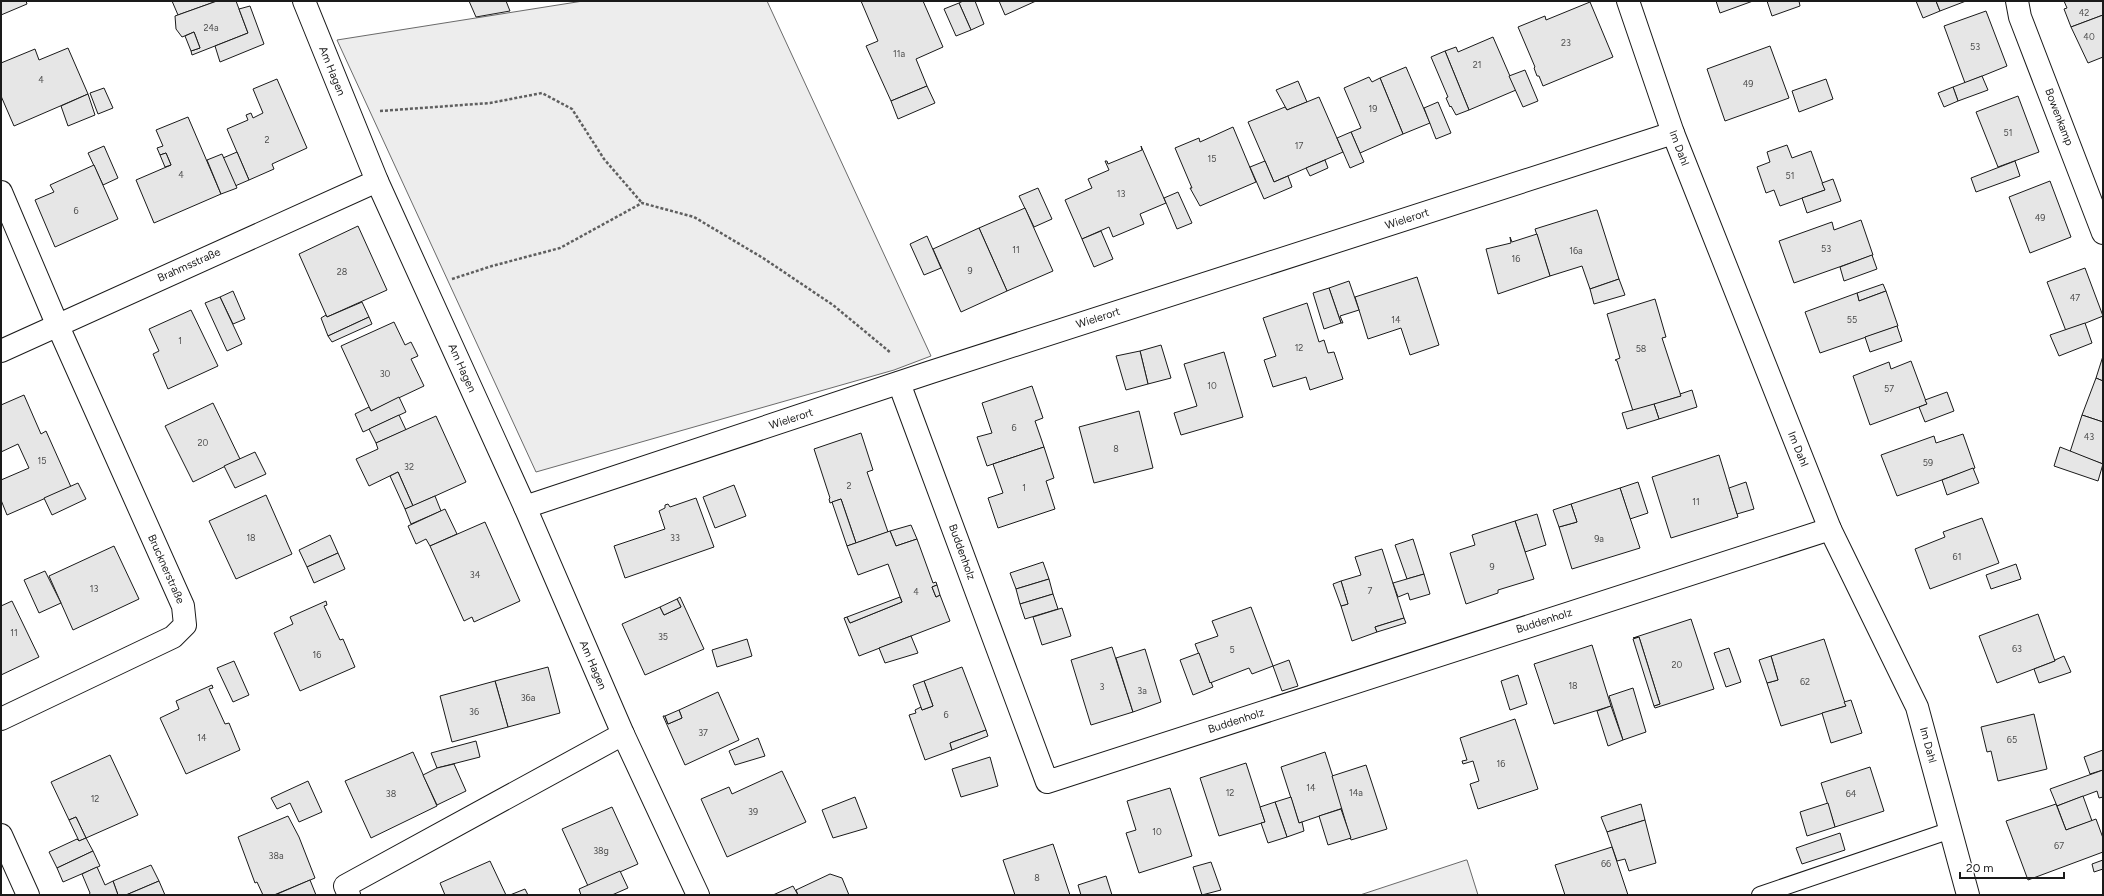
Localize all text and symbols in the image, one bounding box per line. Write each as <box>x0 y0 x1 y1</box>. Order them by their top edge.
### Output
house number: 42 <box>2079 7 2089 18</box>
house number: 24a <box>203 22 219 33</box>
house number: 40 <box>2083 31 2095 42</box>
house number: 23 <box>1561 37 1571 48</box>
house number: 53 <box>1970 41 1980 52</box>
street label: Am Hagen <box>316 44 348 98</box>
house number: 11a <box>893 48 905 59</box>
house number: 21 <box>1473 59 1481 70</box>
house number: 4 <box>38 74 44 85</box>
house number: 49 <box>1743 78 1753 89</box>
street label: Bowenkamp <box>2042 87 2076 148</box>
house number: 19 <box>1369 103 1377 114</box>
house number: 51 <box>2004 127 2012 138</box>
street label: Im Dahl <box>1666 128 1692 168</box>
house number: 2 <box>264 134 270 145</box>
house number: 17 <box>1295 140 1303 151</box>
house number: 15 <box>1208 153 1216 164</box>
house number: 4 <box>178 169 184 180</box>
house number: 51 <box>1786 170 1794 181</box>
house number: 13 <box>1117 188 1125 199</box>
house number: 6 <box>73 205 79 216</box>
street label: Wielerort <box>1383 206 1431 232</box>
house number: 49 <box>2035 212 2045 223</box>
house number: 53 <box>1821 243 1831 254</box>
house number: 11 <box>1012 244 1020 255</box>
street label: Brahmsstraße <box>156 245 222 285</box>
house number: 16a <box>1569 245 1583 256</box>
house number: 16 <box>1512 253 1520 264</box>
house number: 9 <box>967 265 973 276</box>
house number: 28 <box>337 266 348 277</box>
house number: 47 <box>2070 292 2080 303</box>
street label: Wielerort <box>1074 305 1122 331</box>
house number: 14 <box>1391 314 1401 325</box>
house number: 55 <box>1847 314 1857 325</box>
house number: 1 <box>178 335 182 346</box>
street label: Am Hagen <box>445 342 479 394</box>
house number: 12 <box>1295 342 1303 353</box>
house number: 58 <box>1636 343 1647 354</box>
house number: 30 <box>380 368 391 379</box>
house number: 10 <box>1207 380 1217 391</box>
house number: 57 <box>1884 383 1894 394</box>
street label: Wielerort <box>767 406 815 432</box>
house number: 6 <box>1011 422 1017 433</box>
street label: Im Dahl <box>1785 430 1811 468</box>
house number: 43 <box>2084 431 2094 442</box>
house number: 20 <box>198 437 209 448</box>
house number: 8 <box>1113 443 1119 454</box>
house number: 15 <box>38 455 46 466</box>
house number: 59 <box>1923 457 1933 468</box>
house number: 32 <box>404 461 414 472</box>
house number: 2 <box>846 480 852 491</box>
house number: 1 <box>1022 482 1026 493</box>
house number: 11 <box>1692 496 1700 507</box>
street label: Buddenholz <box>946 522 978 582</box>
street label: Brucknerstraße <box>145 532 187 606</box>
house number: 18 <box>246 532 256 543</box>
house number: 33 <box>670 532 680 543</box>
house number: 9a <box>1594 533 1604 544</box>
house number: 61 <box>1953 551 1961 562</box>
house number: 9 <box>1489 561 1495 572</box>
house number: 34 <box>470 569 481 580</box>
house number: 13 <box>90 583 98 594</box>
house number: 7 <box>1368 585 1373 596</box>
house number: 4 <box>913 586 919 597</box>
street label: Buddenholz <box>1514 606 1574 636</box>
house number: 11 <box>10 627 18 638</box>
house number: 35 <box>658 631 668 642</box>
street label: Am Hagen <box>577 639 609 691</box>
house number: 63 <box>2012 643 2022 654</box>
house number: 5 <box>1229 644 1235 655</box>
house number: 16 <box>313 649 321 660</box>
house number: 20 <box>1672 659 1683 670</box>
house number: 62 <box>1800 676 1810 687</box>
house number: 18 <box>1568 680 1578 691</box>
house number: 3 <box>1100 681 1105 692</box>
house number: 3a <box>1137 685 1147 696</box>
house number: 36a <box>521 692 536 703</box>
house number: 36 <box>469 706 479 717</box>
street label: Buddenholz <box>1206 706 1266 736</box>
house number: 6 <box>943 709 949 720</box>
street label: Im Dahl <box>1917 726 1939 764</box>
house number: 37 <box>698 727 708 738</box>
house number: 14 <box>197 732 207 743</box>
house number: 65 <box>2007 734 2017 745</box>
house number: 16 <box>1497 758 1505 769</box>
house number: 14 <box>1306 782 1316 793</box>
house number: 12 <box>1226 787 1234 798</box>
house number: 14a <box>1349 787 1363 798</box>
house number: 38 <box>386 788 397 799</box>
house number: 64 <box>1846 788 1857 799</box>
house number: 12 <box>91 793 99 804</box>
house number: 39 <box>748 806 758 817</box>
house number: 10 <box>1152 826 1162 837</box>
house number: 67 <box>2054 840 2064 851</box>
house number: 38g <box>593 845 609 856</box>
house number: 38a <box>268 850 284 861</box>
scale bar <box>1960 854 2064 880</box>
house number: 66 <box>1601 858 1611 869</box>
text: 20 m <box>1966 861 1994 875</box>
house number: 8 <box>1034 872 1040 883</box>

